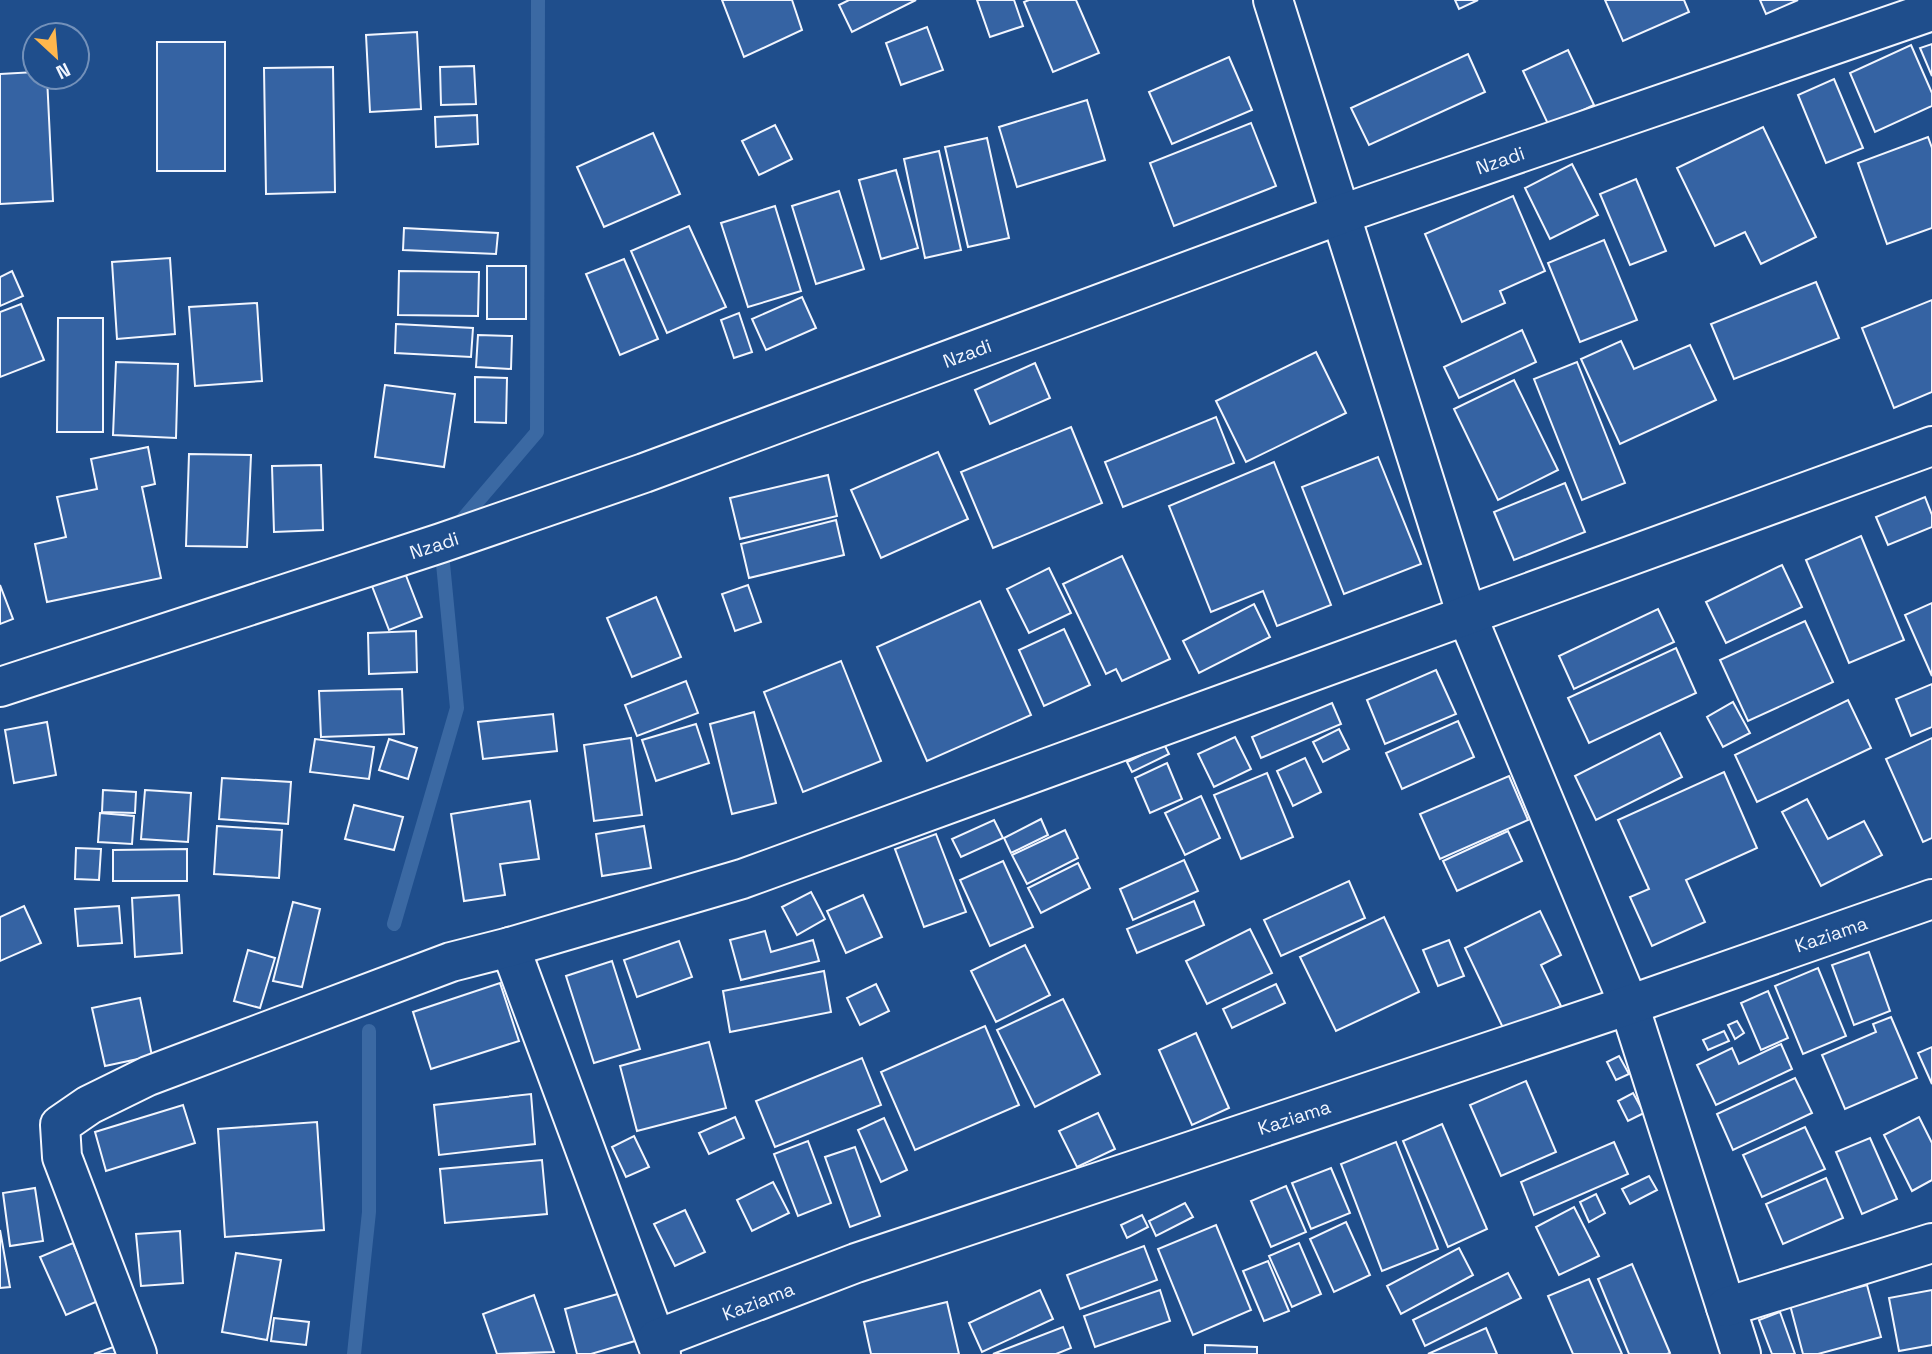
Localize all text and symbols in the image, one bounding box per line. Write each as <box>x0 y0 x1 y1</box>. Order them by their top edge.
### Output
north arrow <box>21 21 91 91</box>
text: N <box>52 57 74 85</box>
street label: Nzadi <box>1472 141 1528 180</box>
street label: Nzadi <box>939 333 995 374</box>
street label: Nzadi <box>407 526 462 565</box>
street label: Kaziama <box>1792 910 1871 959</box>
street label: Kaziama <box>1255 1094 1334 1141</box>
street label: Kaziama <box>719 1276 798 1327</box>

